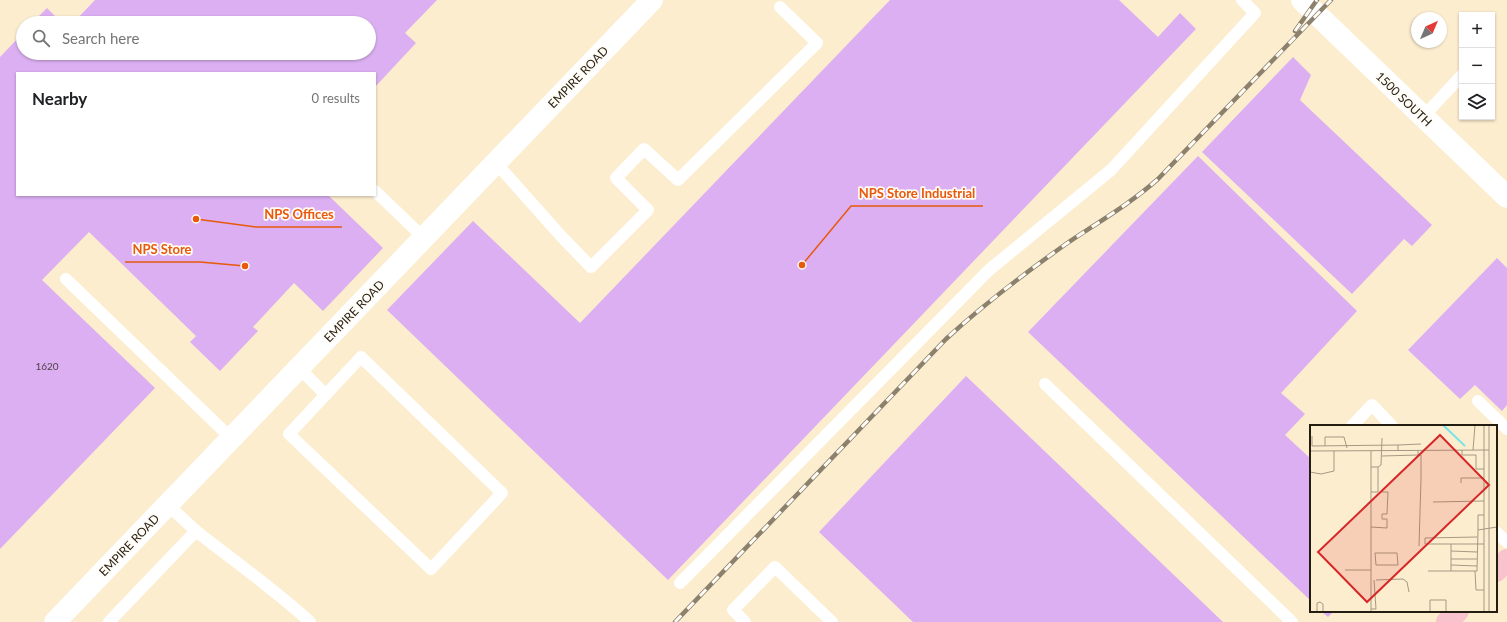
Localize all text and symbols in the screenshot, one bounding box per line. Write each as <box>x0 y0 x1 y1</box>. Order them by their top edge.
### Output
north arrow <box>1411 12 1447 48</box>
map controls <box>1459 12 1495 120</box>
button: + <box>1459 12 1495 48</box>
search box <box>16 16 376 60</box>
icon: search <box>30 27 52 49</box>
text: Search here <box>62 29 139 47</box>
street label: EMPIRE ROAD <box>545 43 611 111</box>
button: − <box>1459 48 1495 84</box>
street label: 1500 SOUTH <box>1373 69 1435 129</box>
button: layers <box>1459 84 1495 120</box>
text: Nearby <box>32 88 87 109</box>
text: 0 results <box>312 90 360 106</box>
callout: NPS Store Industrial <box>851 181 983 206</box>
text: NPS Store Industrial <box>859 185 975 201</box>
callout: NPS Offices <box>256 202 342 227</box>
text: NPS Offices <box>264 206 334 222</box>
callout: NPS Store <box>125 237 200 262</box>
text: NPS Store <box>132 241 192 257</box>
street label: EMPIRE ROAD <box>321 277 387 345</box>
house number: 1620 <box>35 360 59 372</box>
inset map <box>1310 425 1497 612</box>
street label: EMPIRE ROAD <box>96 511 162 579</box>

